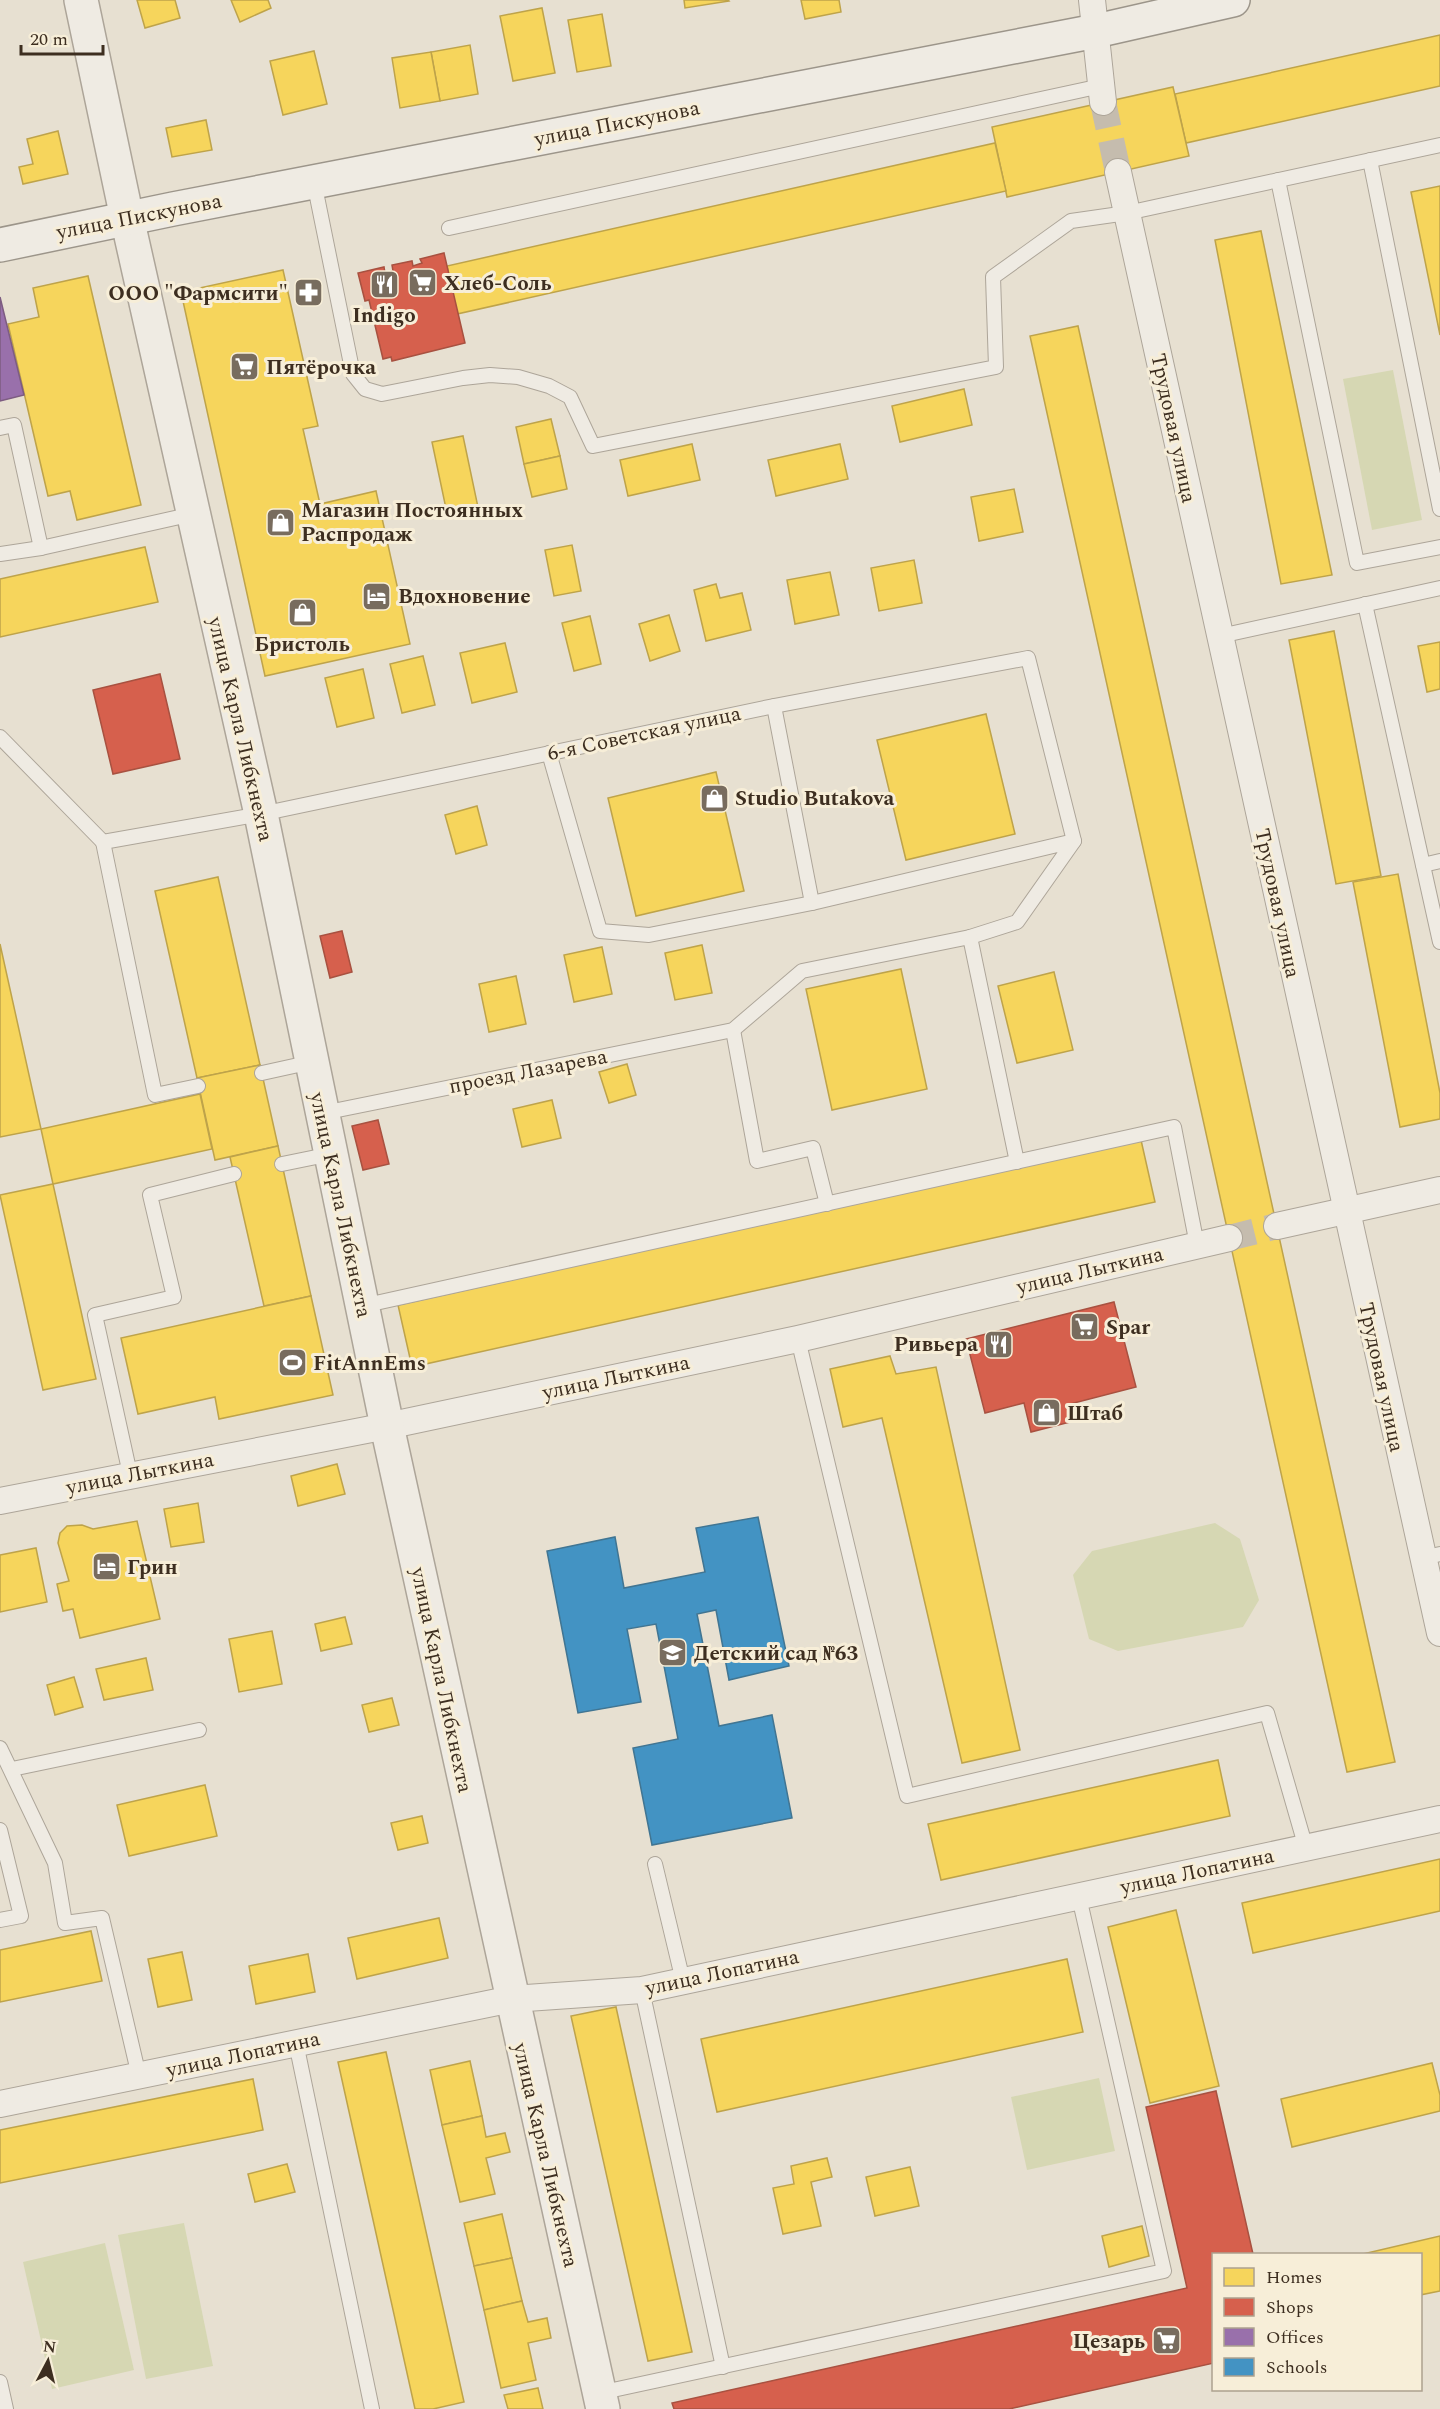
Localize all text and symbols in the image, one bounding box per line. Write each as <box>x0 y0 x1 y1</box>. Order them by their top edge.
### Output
scale bar <box>21 18 104 56</box>
text: 20 m <box>30 26 68 53</box>
street label: улица Пискунова <box>531 92 703 156</box>
street label: улица Пискунова <box>53 185 225 249</box>
supermarket icon: Хлеб-Соль <box>407 267 439 299</box>
restaurant icon: Indigo <box>368 268 400 300</box>
place label: Хлеб-Соль <box>444 268 551 300</box>
pharmacy icon: ООО "Фармсити" <box>293 277 325 309</box>
place label: ООО "Фармсити" <box>108 278 288 310</box>
place label: Indigo <box>352 300 416 332</box>
street label: Трудовая улица <box>1142 350 1205 507</box>
supermarket icon: Пятёрочка <box>229 351 261 383</box>
place label: Пятёрочка <box>266 352 376 384</box>
place label: Магазин Постоянных Распродаж <box>301 495 524 551</box>
shop icon: Магазин Постоянных Распродаж <box>264 506 296 538</box>
hotel icon: Вдохновение <box>361 580 393 612</box>
place label: Вдохновение <box>398 581 531 613</box>
shop icon: Бристоль <box>286 597 318 629</box>
street label: улица Карла Либкнехта <box>198 613 282 845</box>
place label: Бристоль <box>254 629 350 661</box>
street label: 6-я Советская улица <box>544 698 745 770</box>
shop icon: Studio Butakova <box>698 782 730 814</box>
place label: Studio Butakova <box>735 783 894 815</box>
street label: Трудовая улица <box>1246 825 1309 982</box>
street label: проезд Лазарева <box>446 1041 611 1103</box>
street label: улица Карла Либкнехта <box>300 1089 380 1322</box>
street label: улица Лыткина <box>1013 1238 1168 1304</box>
street label: Трудовая улица <box>1350 1299 1413 1456</box>
supermarket icon: Spar <box>1069 1311 1101 1343</box>
place label: Spar <box>1106 1312 1150 1344</box>
restaurant icon: Ривьера <box>983 1328 1015 1360</box>
place label: Ривьера <box>894 1329 978 1361</box>
sports icon: FitAnnEms <box>276 1347 308 1379</box>
street label: улица Лыткина <box>539 1347 694 1409</box>
place label: FitAnnEms <box>313 1348 426 1380</box>
shop icon: Штаб <box>1030 1397 1062 1429</box>
place label: Штаб <box>1067 1398 1123 1430</box>
street label: улица Лыткина <box>63 1444 217 1504</box>
hotel icon: Грин <box>90 1551 122 1583</box>
place label: Грин <box>127 1552 178 1584</box>
street label: улица Карла Либкнехта <box>401 1564 481 1797</box>
school or university icon: Детский сад №63 <box>657 1637 689 1669</box>
place label: Детский сад №63 <box>694 1638 858 1670</box>
street label: улица Лопатина <box>1116 1840 1278 1904</box>
street label: улица Лопатина <box>641 1941 803 2005</box>
street label: улица Лопатина <box>162 2023 324 2087</box>
street label: улица Карла Либкнехта <box>503 2039 587 2271</box>
legend <box>1212 2253 1422 2391</box>
text: Homes <box>1266 2264 1322 2291</box>
text: Shops <box>1266 2294 1314 2321</box>
text: Offices <box>1266 2324 1324 2351</box>
supermarket icon: Цезарь <box>1150 2325 1182 2357</box>
place label: Цезарь <box>1073 2326 1145 2358</box>
north arrow <box>18 2331 78 2391</box>
text: N <box>42 2334 58 2360</box>
text: Schools <box>1266 2354 1328 2381</box>

